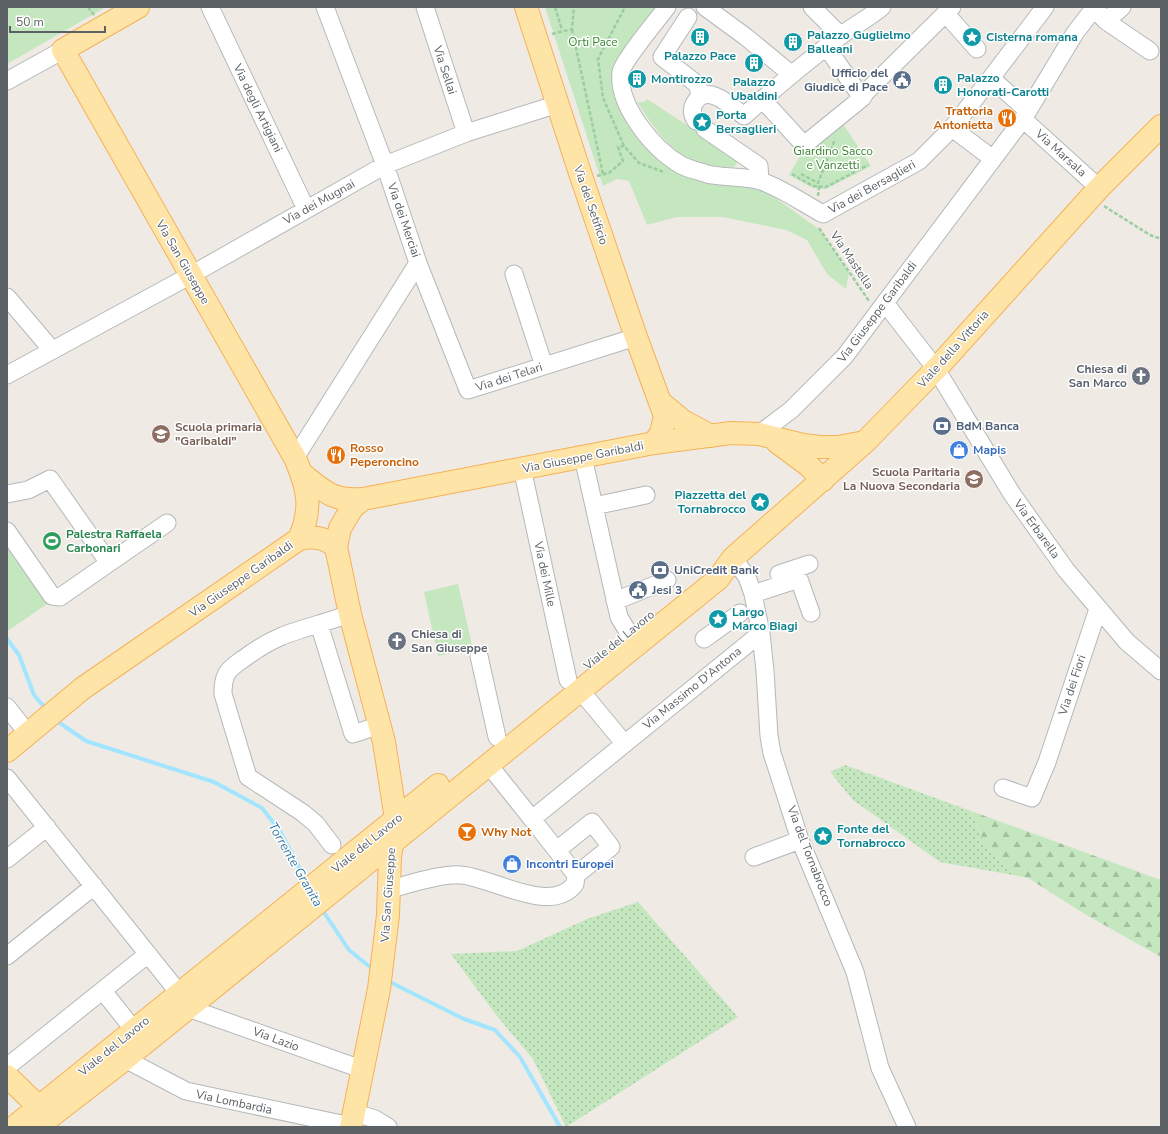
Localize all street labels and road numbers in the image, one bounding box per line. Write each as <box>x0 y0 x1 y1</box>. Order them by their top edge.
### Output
street label: Via Sellai <box>429 43 460 96</box>
street label: Via degli Artigiani <box>229 60 286 155</box>
street label: Via Marsala <box>1031 125 1090 180</box>
street label: Via dei Bersaglieri <box>825 156 918 218</box>
street label: Via del Setificio <box>570 162 612 247</box>
street label: Via dei Mugnai <box>279 176 358 229</box>
street label: Via dei Merciai <box>383 180 424 260</box>
street label: Via San Giuseppe <box>152 216 214 307</box>
street label: Via Mastella <box>826 227 877 292</box>
street label: Via Giuseppe Garibaldi <box>833 258 920 367</box>
street label: Viale della Vittoria <box>913 307 992 392</box>
street label: Via dei Telari <box>473 359 544 396</box>
street label: Via Giuseppe Garibaldi <box>520 437 645 477</box>
street label: Via Erbarella <box>1010 495 1064 562</box>
street label: Via Giuseppe Garibaldi <box>185 537 296 621</box>
street label: Via dei Mille <box>530 539 560 608</box>
street label: Viale del Lavoro <box>579 606 658 674</box>
street label: Via Massimo D'Antona <box>639 643 745 733</box>
street label: Via dei Fiori <box>1054 653 1089 718</box>
street label: Via del Tornabrocco <box>783 803 837 909</box>
street label: Viale del Lavoro <box>327 809 406 877</box>
street label: Via San Giuseppe <box>377 847 399 944</box>
street label: Viale del Lavoro <box>74 1012 153 1080</box>
street label: Via Lazio <box>250 1023 302 1055</box>
street label: Via Lombardia <box>193 1086 274 1118</box>

